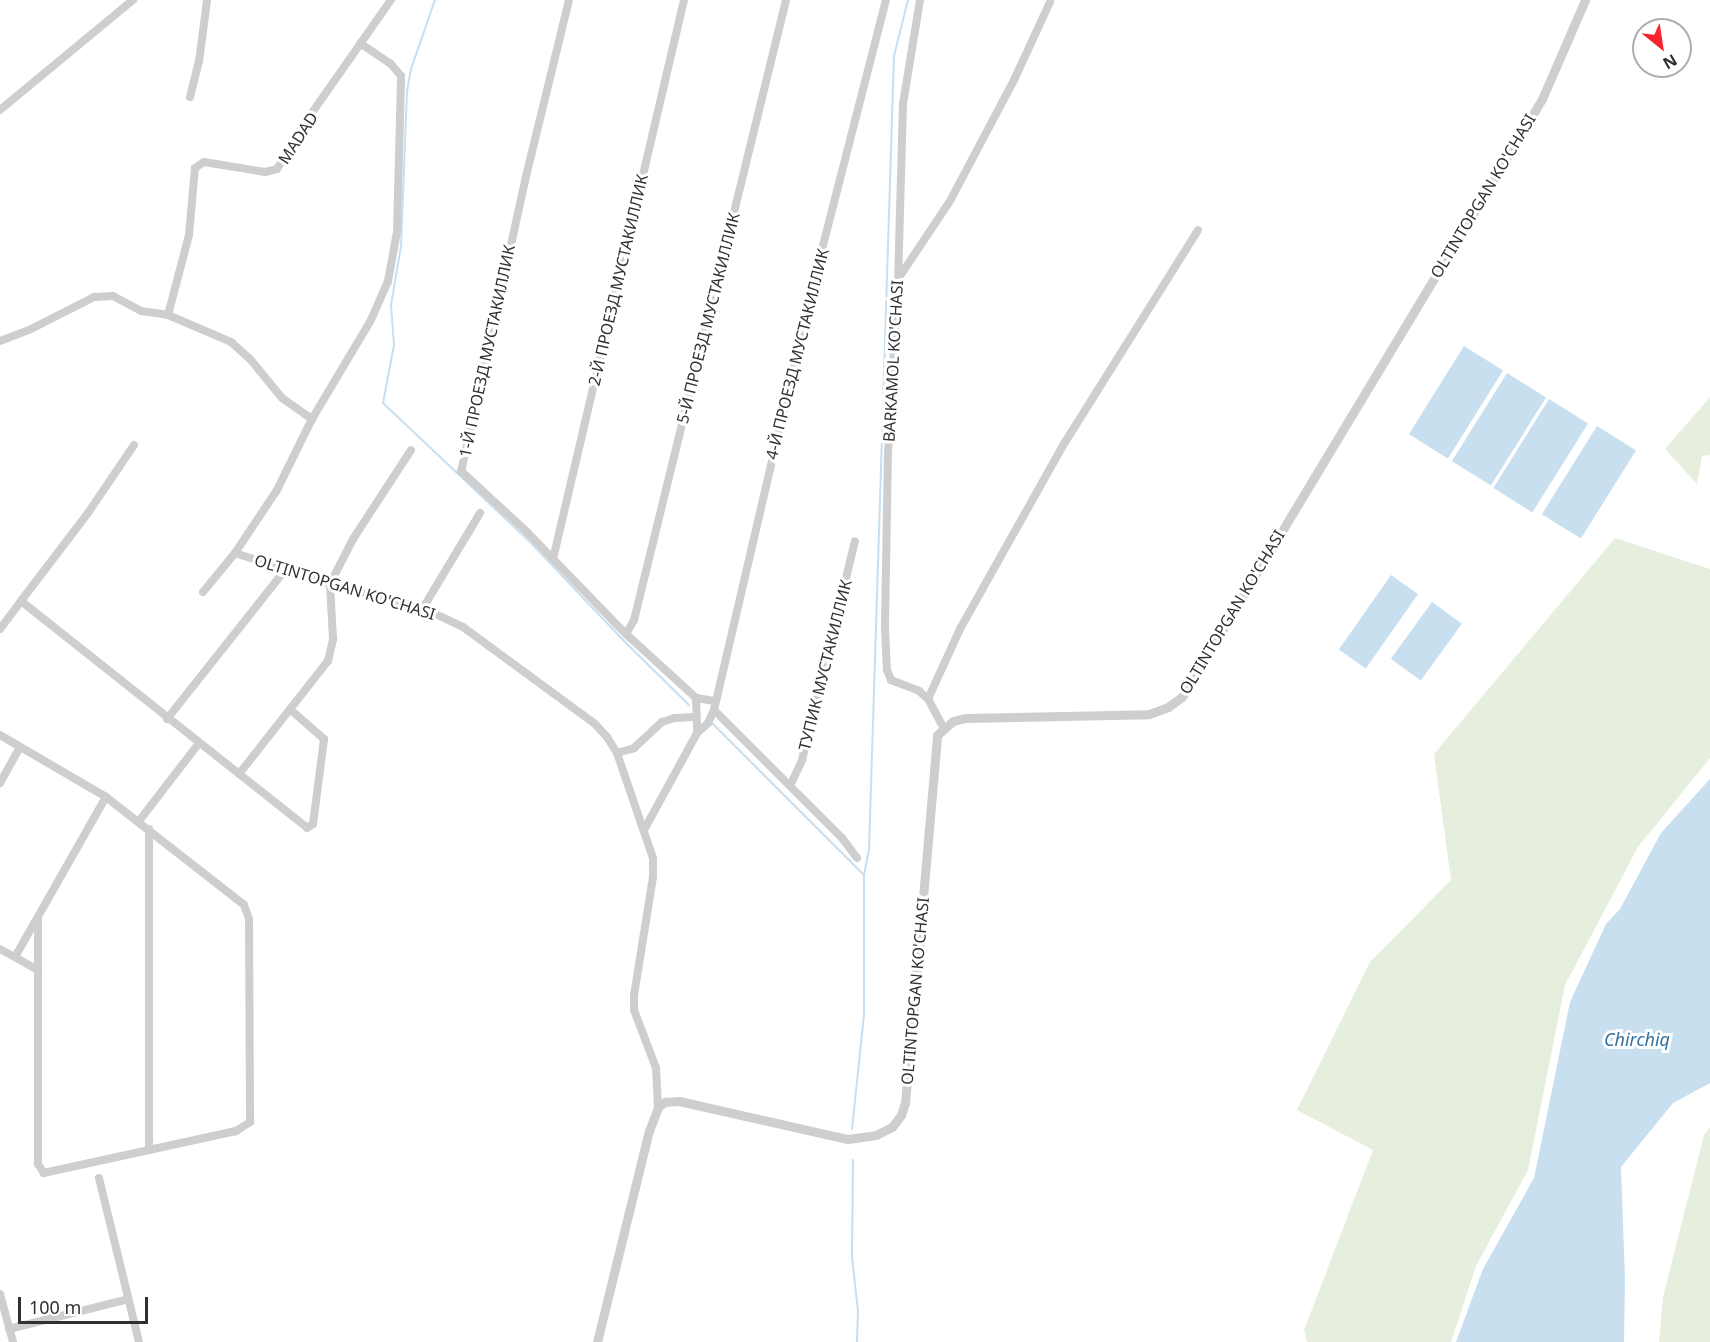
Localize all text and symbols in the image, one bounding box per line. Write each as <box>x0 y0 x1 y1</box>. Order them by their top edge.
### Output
north arrow <box>1632 18 1692 78</box>
text: N <box>1659 49 1681 75</box>
street label: MADAD <box>274 108 322 168</box>
street label: OLTINTOPGAN KO'CHASI <box>1426 110 1540 282</box>
street label: 2-Й ПРОЕЗД МУСТАКИЛЛИК <box>584 172 652 388</box>
street label: 5-Й ПРОЕЗД МУСТАКИЛЛИК <box>672 211 744 425</box>
street label: 1-Й ПРОЕЗД МУСТАКИЛЛИК <box>455 243 519 459</box>
street label: 4-Й ПРОЕЗД МУСТАКИЛЛИК <box>761 247 833 461</box>
street label: BARKAMOL KO'CHASI <box>879 279 907 443</box>
street label: OLTINTOPGAN KO'CHASI <box>1175 526 1289 698</box>
street label: OLTINTOPGAN KO'CHASI <box>252 550 438 624</box>
street label: ТУПИК МУСТАКИЛЛИК <box>794 578 856 752</box>
street label: OLTINTOPGAN KO'CHASI <box>897 896 933 1086</box>
water label: Chirchiq <box>1604 1028 1670 1050</box>
scale bar <box>21 1285 152 1323</box>
text: 100 m <box>29 1295 81 1319</box>

